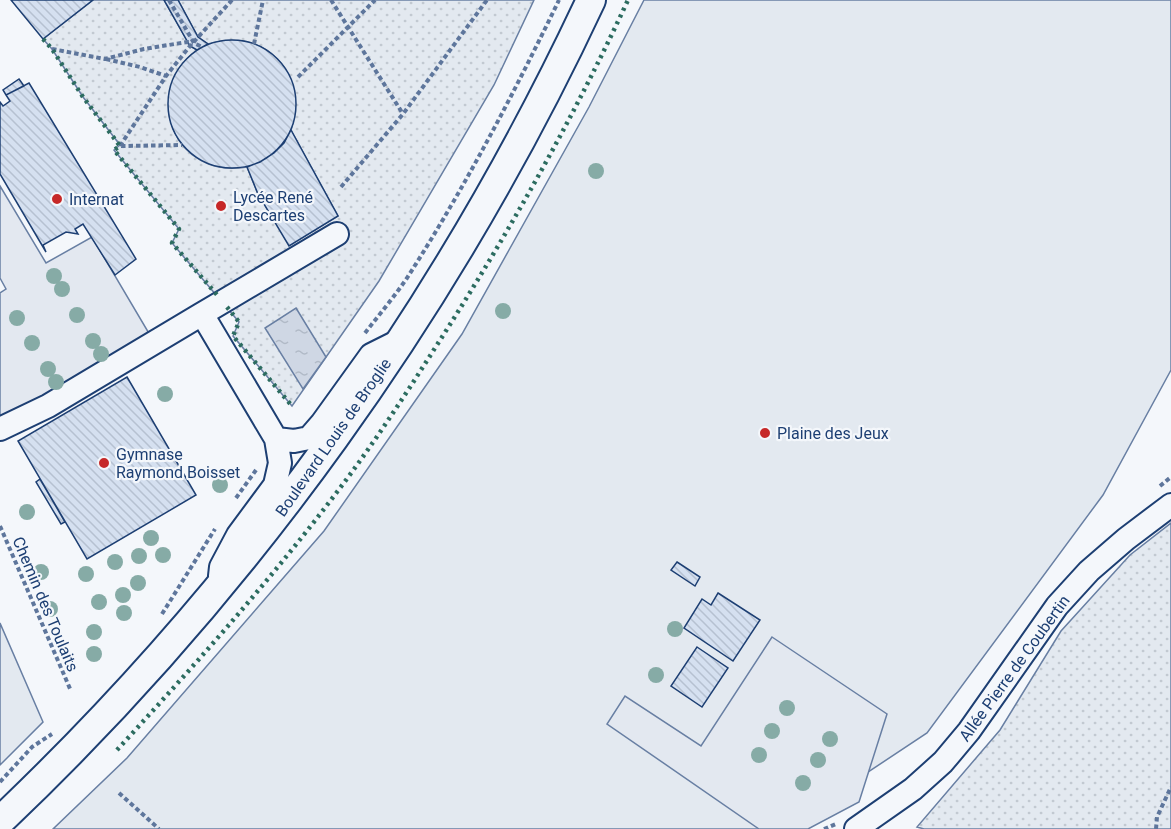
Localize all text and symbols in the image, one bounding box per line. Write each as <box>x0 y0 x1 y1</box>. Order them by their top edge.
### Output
place label: Lycée René Descartes <box>233 188 313 225</box>
place label: Internat <box>69 190 124 209</box>
marker: Internat <box>50 192 64 206</box>
marker: Lycée René Descartes <box>214 199 228 213</box>
street label: Boulevard Louis de Broglie <box>272 355 395 520</box>
place label: Plaine des Jeux <box>777 424 889 443</box>
marker: Plaine des Jeux <box>758 426 772 440</box>
place label: Gymnase Raymond Boisset <box>116 445 240 482</box>
marker: Gymnase Raymond Boisset <box>97 456 111 470</box>
street label: Chemin des Toulaits <box>9 534 83 674</box>
street label: Allée Pierre de Coubertin <box>955 592 1074 745</box>

